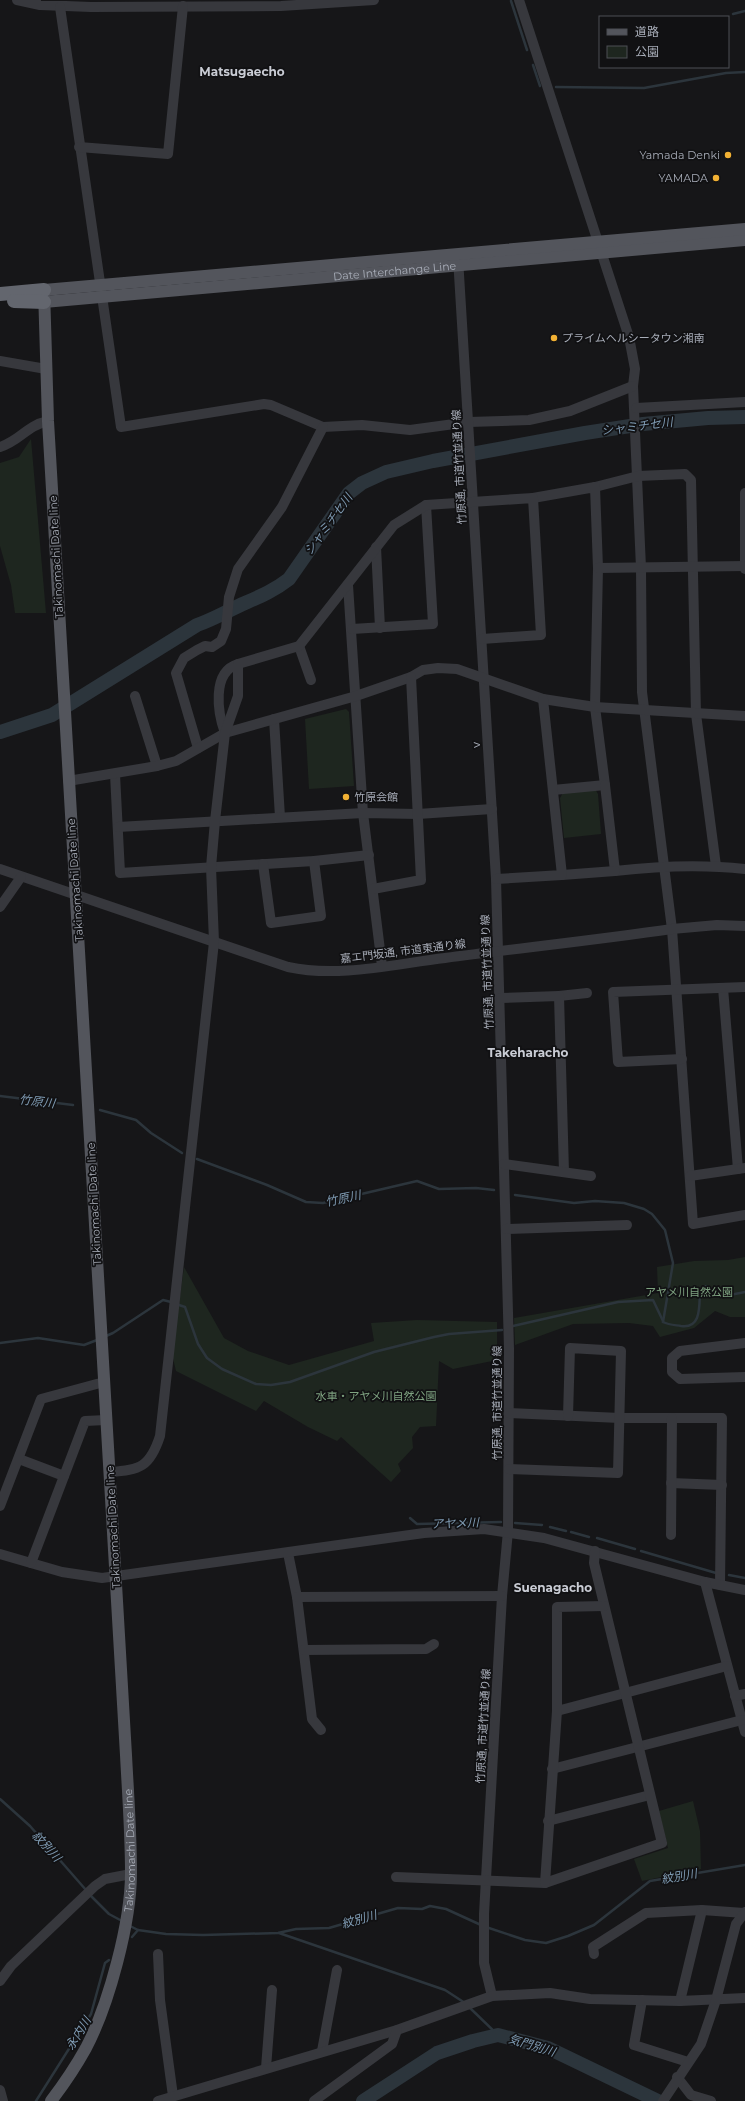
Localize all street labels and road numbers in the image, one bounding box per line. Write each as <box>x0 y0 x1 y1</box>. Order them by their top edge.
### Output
street label: Date Interchange Line <box>333 259 457 283</box>
street label: 竹原通, 市道竹並通り線 <box>449 409 469 525</box>
street label: Takinomachi Date line <box>46 495 66 619</box>
street label: ｖ <box>469 739 483 751</box>
street label: Takinomachi Date line <box>64 818 86 942</box>
street label: 竹原通, 市道竹並通り線 <box>478 914 496 1030</box>
street label: 嘉エ門坂通, 市道東通り線 <box>340 936 466 966</box>
street label: Takinomachi Date line <box>84 1142 104 1266</box>
street label: 竹原通, 市道竹並通り線 <box>490 1345 504 1461</box>
street label: Takinomachi Date line <box>103 1465 123 1589</box>
street label: 竹原通, 市道竹並通り線 <box>473 1668 493 1784</box>
street label: Takinomachi Date line <box>121 1788 138 1913</box>

